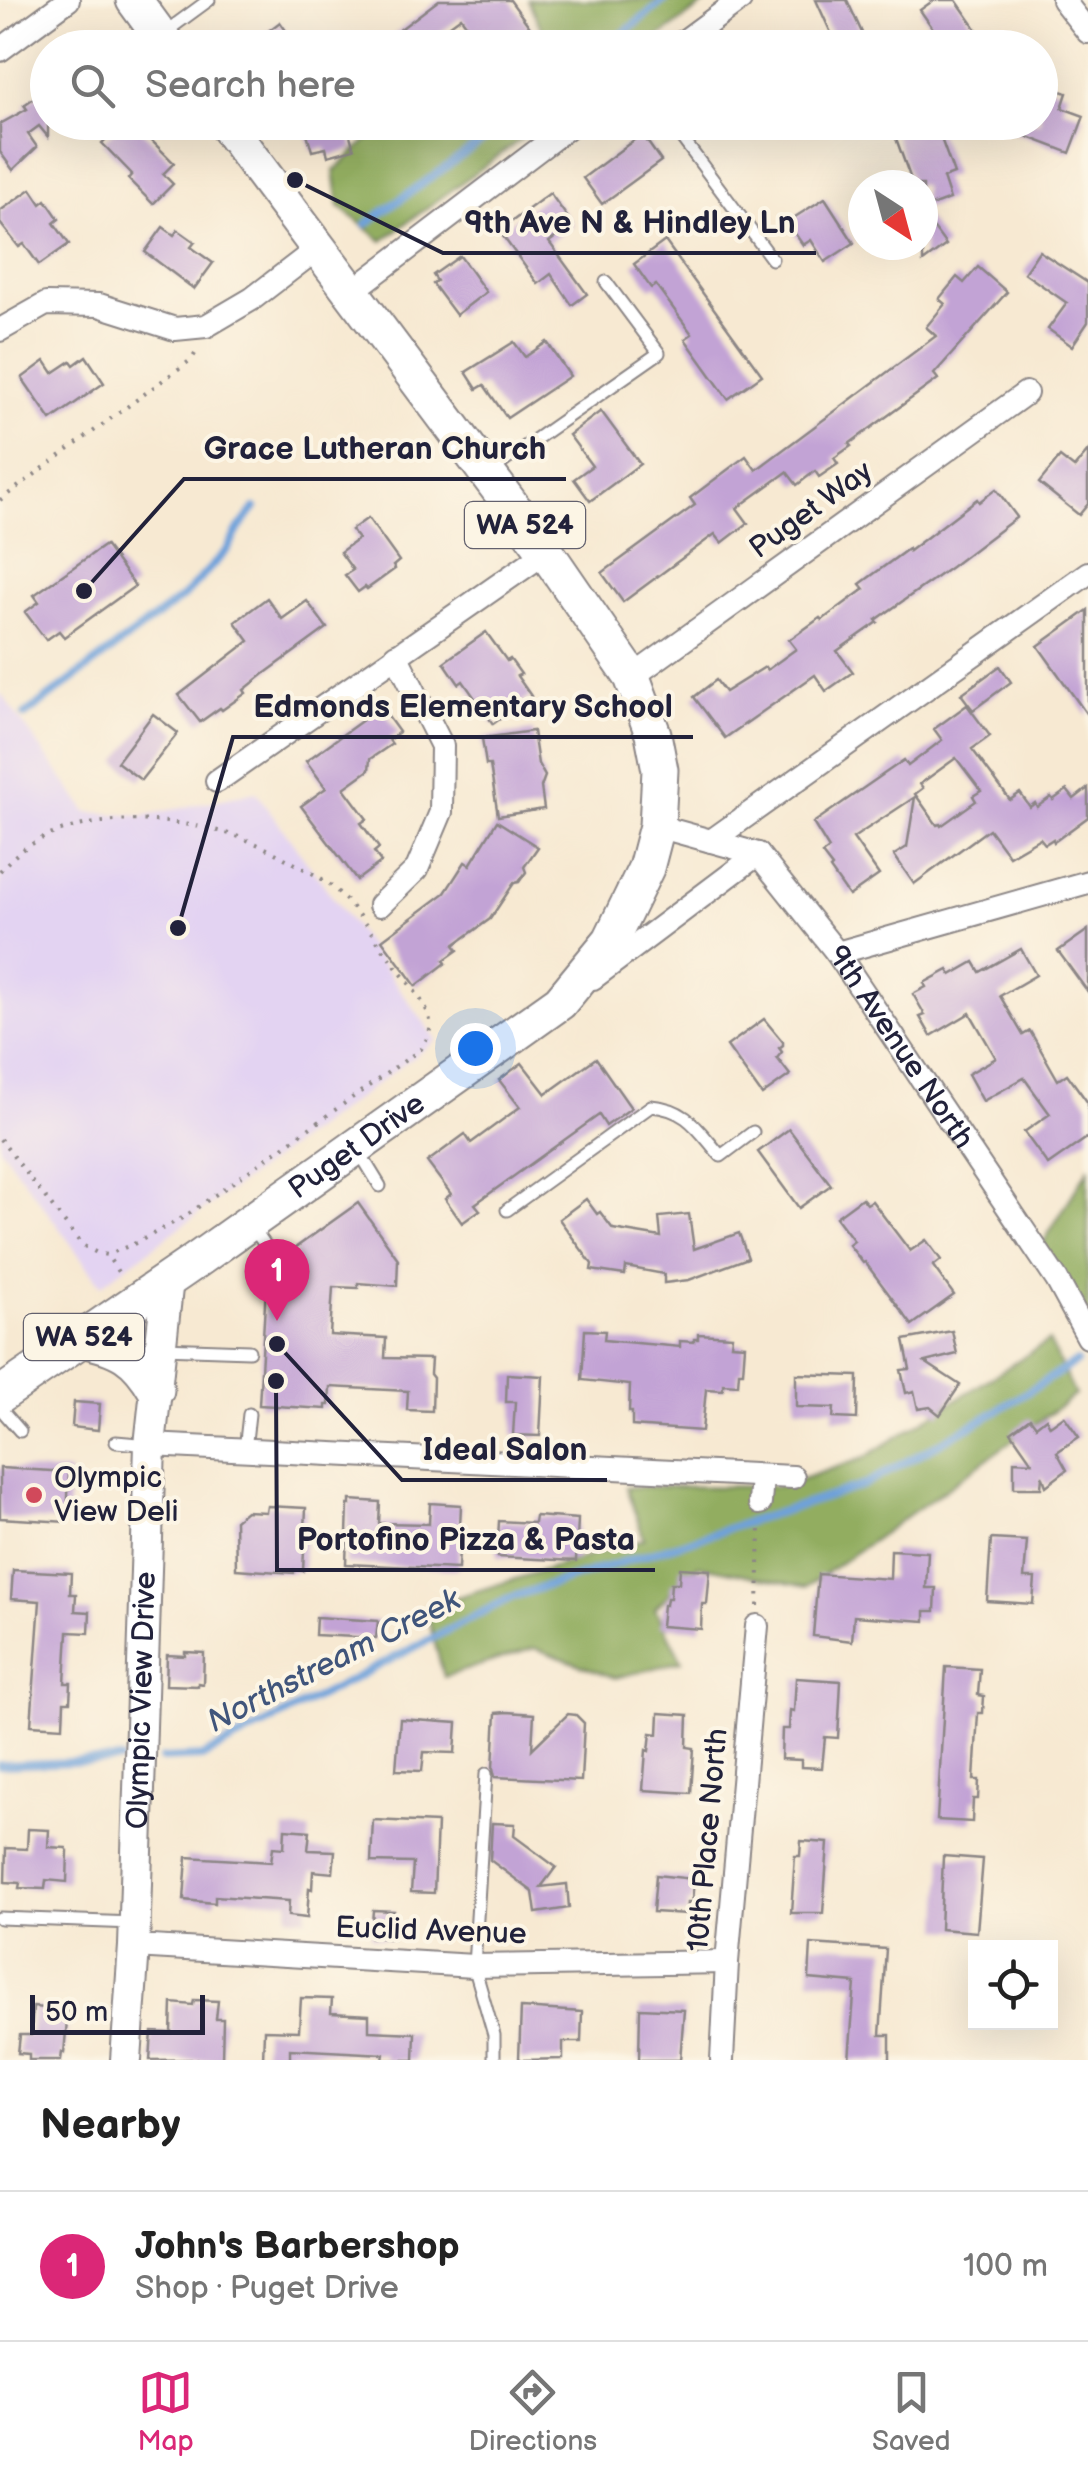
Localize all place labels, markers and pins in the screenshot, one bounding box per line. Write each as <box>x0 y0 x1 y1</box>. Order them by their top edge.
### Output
callout: 9th Ave N & Hindley Ln <box>443 191 816 253</box>
callout: Grace Lutheran Church <box>184 417 566 479</box>
callout: Edmonds Elementary School <box>233 675 693 737</box>
pin: 1 <box>244 1238 310 1321</box>
callout: Ideal Salon <box>402 1418 607 1480</box>
place label: Olympic View Deli <box>54 1460 179 1530</box>
marker: Olympic View Deli <box>23 1484 45 1506</box>
callout: Portofino Pizza & Pasta <box>277 1508 655 1570</box>

